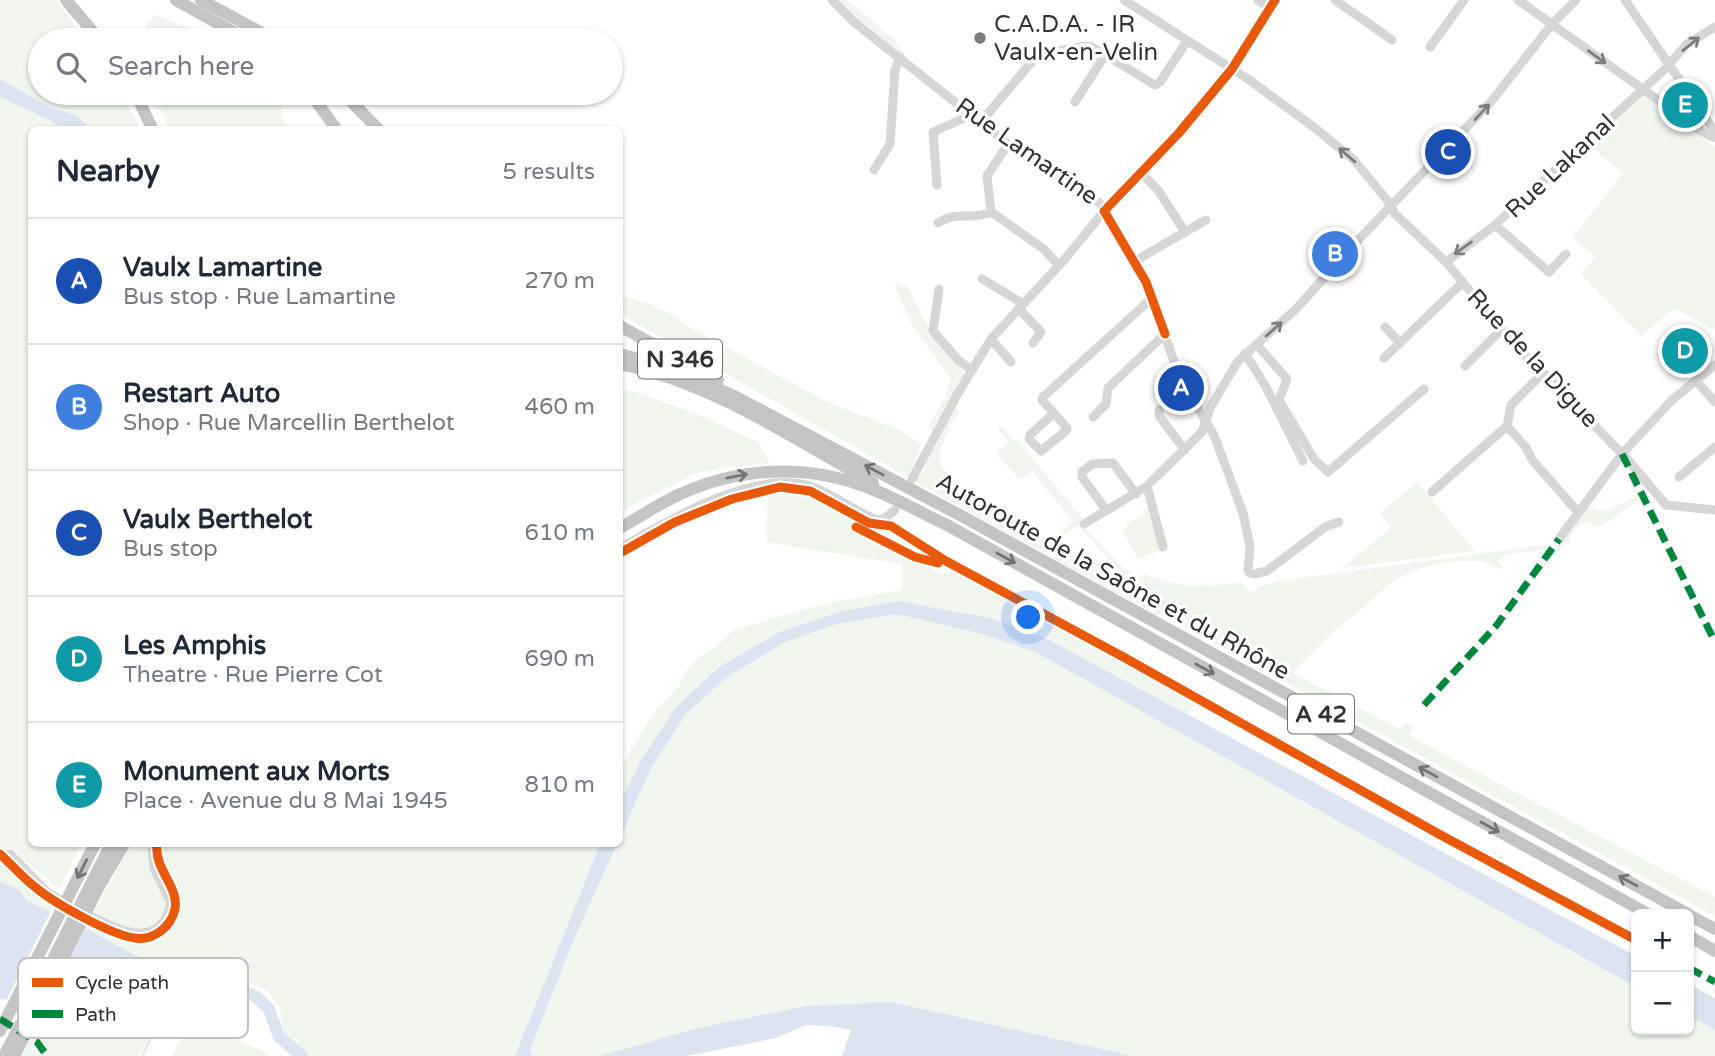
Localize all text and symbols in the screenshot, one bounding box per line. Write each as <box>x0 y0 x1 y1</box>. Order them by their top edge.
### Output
place label: C.A.D.A. - IR Vaulx-en-Velin <box>994 10 1158 67</box>
search box <box>28 28 623 105</box>
marker: C.A.D.A. - IR Vaulx-en-Velin <box>972 30 988 46</box>
one-way arrow <box>1681 36 1699 51</box>
icon: search <box>52 48 90 86</box>
one-way arrow <box>1588 49 1607 64</box>
text: Search here <box>108 51 254 82</box>
pin: E <box>1662 79 1708 131</box>
street label: Rue Lamartine <box>950 92 1103 211</box>
one-way arrow <box>1473 104 1490 121</box>
street label: Rue Lakanal <box>1500 108 1621 224</box>
pin: C <box>1425 126 1471 178</box>
one-way arrow <box>1339 147 1357 163</box>
text: Nearby <box>56 153 160 190</box>
text: 5 results <box>502 158 595 186</box>
pin: B <box>1312 228 1358 280</box>
one-way arrow <box>1455 241 1473 256</box>
text: Vaulx Lamartine <box>123 252 322 283</box>
text: A <box>70 267 88 295</box>
text: 270 m <box>525 267 595 295</box>
text: Bus stop · Rue Lamartine <box>123 283 396 311</box>
street label: Rue de la Digue <box>1461 283 1604 434</box>
one-way arrow <box>1265 321 1283 337</box>
pin: D <box>1662 325 1708 377</box>
road number: N 346 <box>638 340 722 378</box>
pin: A <box>1158 362 1204 414</box>
text: Restart Auto <box>123 378 280 409</box>
text: B <box>71 393 87 421</box>
text: 460 m <box>525 393 595 421</box>
text: Shop · Rue Marcellin Berthelot <box>123 409 455 437</box>
one-way arrow <box>864 463 885 476</box>
street label: Autoroute de la Saône et du Rhône <box>931 467 1295 686</box>
one-way arrow <box>725 468 748 482</box>
text: Vaulx Berthelot <box>123 504 312 535</box>
text: C <box>71 519 87 547</box>
text: 610 m <box>525 519 595 547</box>
text: Bus stop <box>123 535 218 563</box>
one-way arrow <box>996 551 1016 565</box>
your location <box>1011 600 1045 634</box>
text: Les Amphis <box>123 630 266 661</box>
text: D <box>70 645 88 673</box>
text: 690 m <box>525 645 595 673</box>
text: Theatre · Rue Pierre Cot <box>123 661 383 689</box>
one-way arrow <box>1195 662 1215 676</box>
road number: A 42 <box>1288 694 1354 734</box>
text: Monument aux Morts <box>123 756 390 787</box>
one-way arrow <box>1418 765 1439 779</box>
text: E <box>72 771 86 799</box>
text: 810 m <box>525 771 595 799</box>
text: Place · Avenue du 8 Mai 1945 <box>123 787 448 815</box>
one-way arrow <box>1479 820 1500 834</box>
one-way arrow <box>75 858 88 879</box>
one-way arrow <box>1618 874 1639 887</box>
map controls <box>1631 909 1694 1035</box>
button: + <box>1631 909 1694 972</box>
legend <box>18 958 248 1038</box>
text: Cycle path <box>75 972 169 994</box>
button: − <box>1631 972 1694 1035</box>
text: Path <box>75 1004 117 1026</box>

